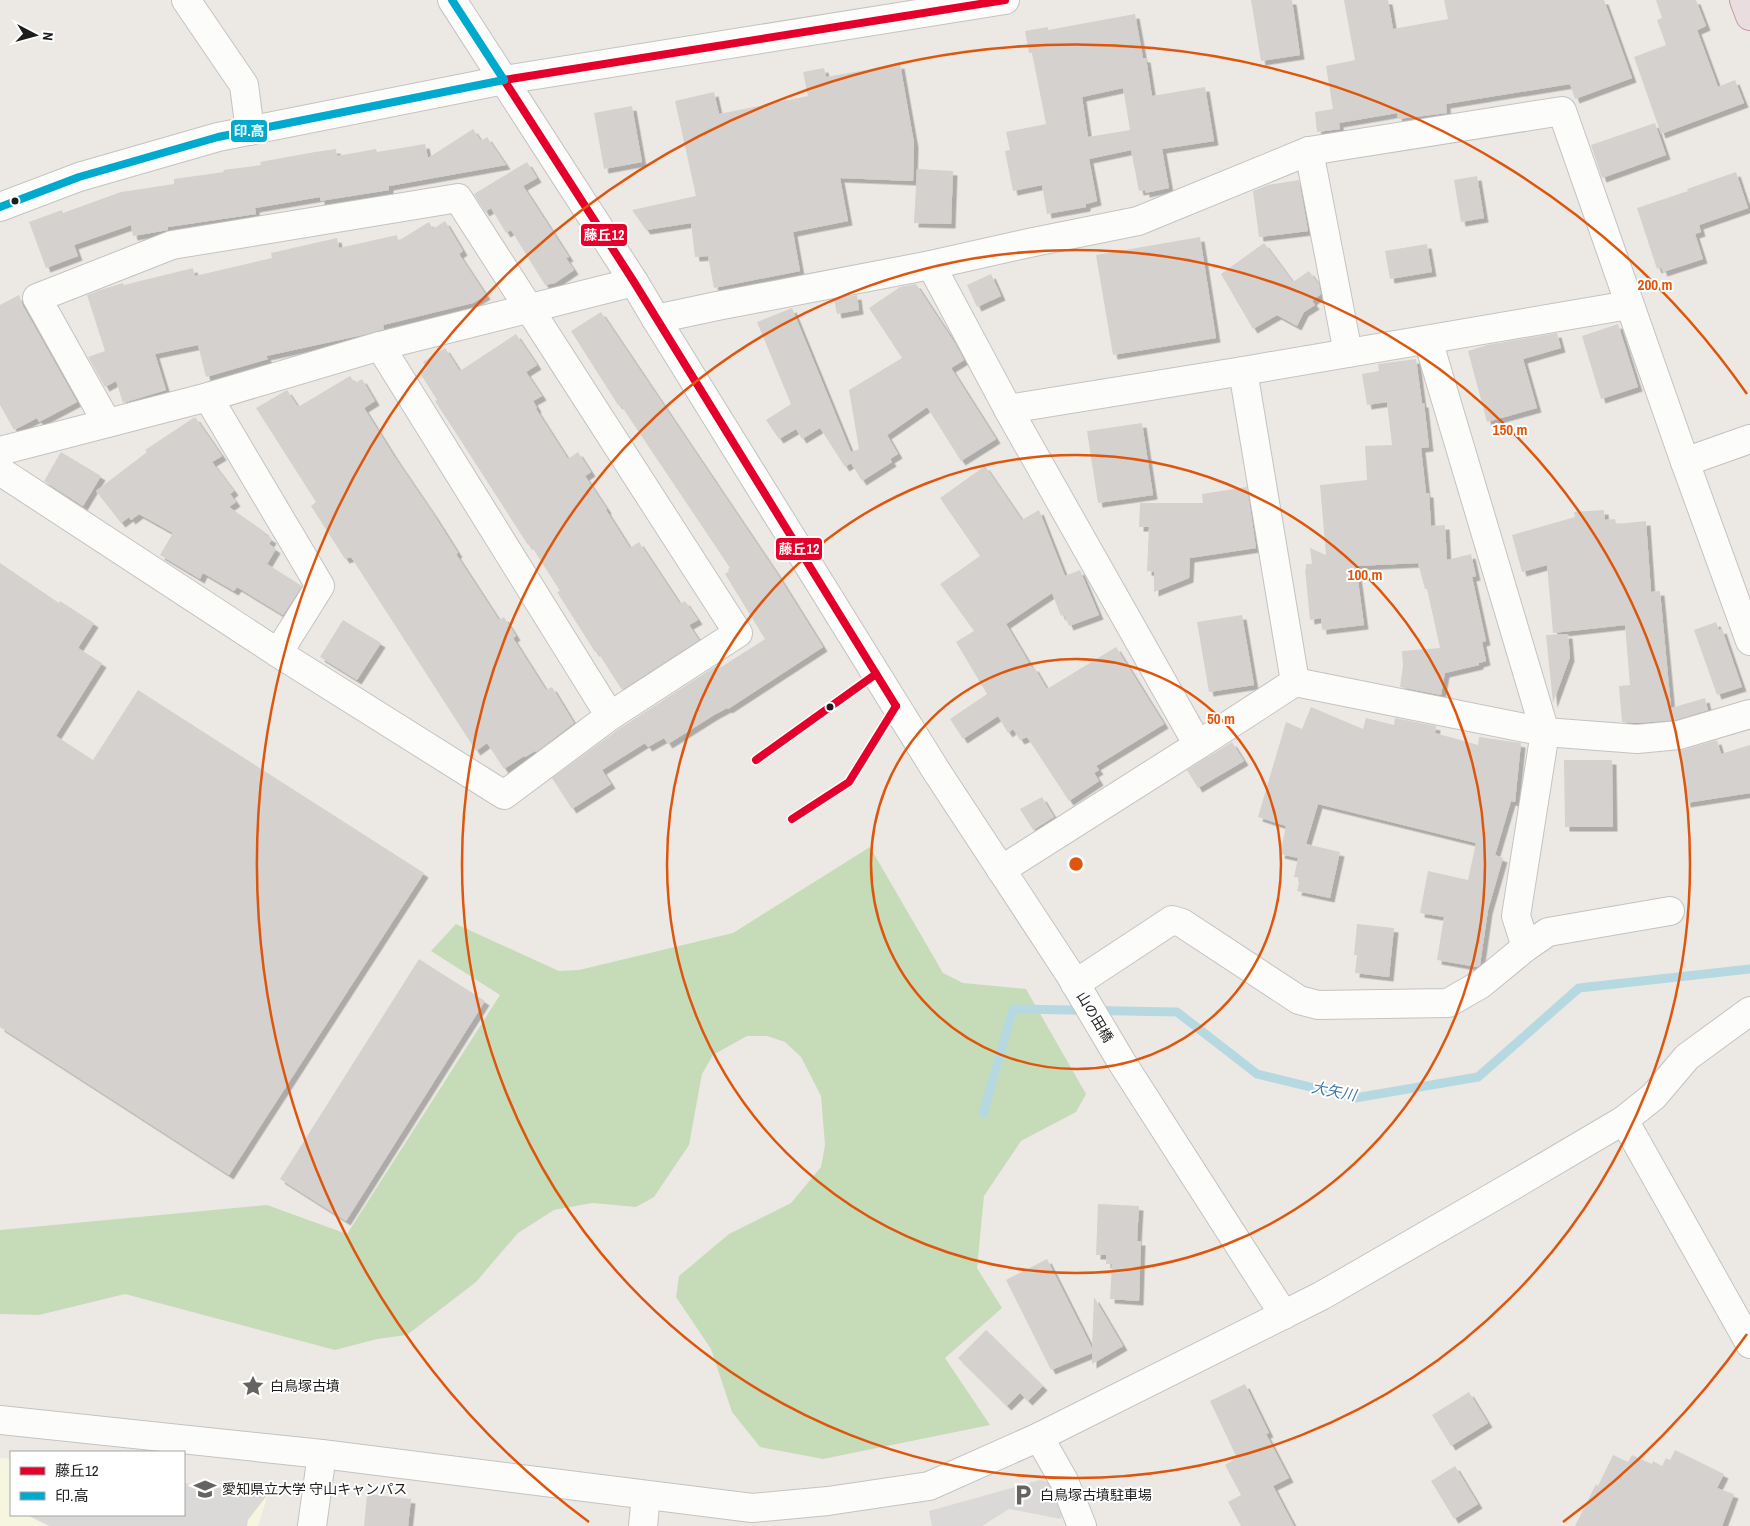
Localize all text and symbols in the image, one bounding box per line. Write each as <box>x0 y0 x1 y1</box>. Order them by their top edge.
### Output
north arrow <box>10 10 60 60</box>
text: N <box>39 31 57 41</box>
line badge: 印.高 <box>230 119 268 143</box>
text: 印.高 <box>233 122 265 140</box>
unlabelled marker <box>10 196 20 206</box>
line badge: 藤丘12 <box>580 223 628 247</box>
text: 藤丘12 <box>584 226 624 244</box>
text: 200 m <box>1638 274 1672 295</box>
text: 150 m <box>1493 419 1527 440</box>
line badge: 藤丘12 <box>775 537 823 561</box>
text: 藤丘12 <box>779 540 819 558</box>
text: 100 m <box>1348 564 1382 585</box>
unlabelled marker <box>825 702 835 712</box>
text: 50 m <box>1207 708 1235 729</box>
centre of rings <box>1067 855 1085 873</box>
street label: 山の田橋 <box>1073 988 1117 1046</box>
water label: 大矢川 <box>1310 1076 1360 1106</box>
place icon: 白鳥塚古墳 <box>240 1373 266 1399</box>
place label: 白鳥塚古墳 <box>270 1377 340 1395</box>
legend <box>10 1451 185 1516</box>
text: 藤丘12 <box>55 1460 99 1481</box>
school or university icon: 愛知県立大学 守山キャンパス <box>192 1476 218 1502</box>
place label: 愛知県立大学 守山キャンパス <box>222 1480 407 1498</box>
parking icon: 白鳥塚古墳駐車場 <box>1010 1482 1036 1508</box>
text: 印.高 <box>55 1485 88 1506</box>
place label: 白鳥塚古墳駐車場 <box>1040 1486 1152 1504</box>

